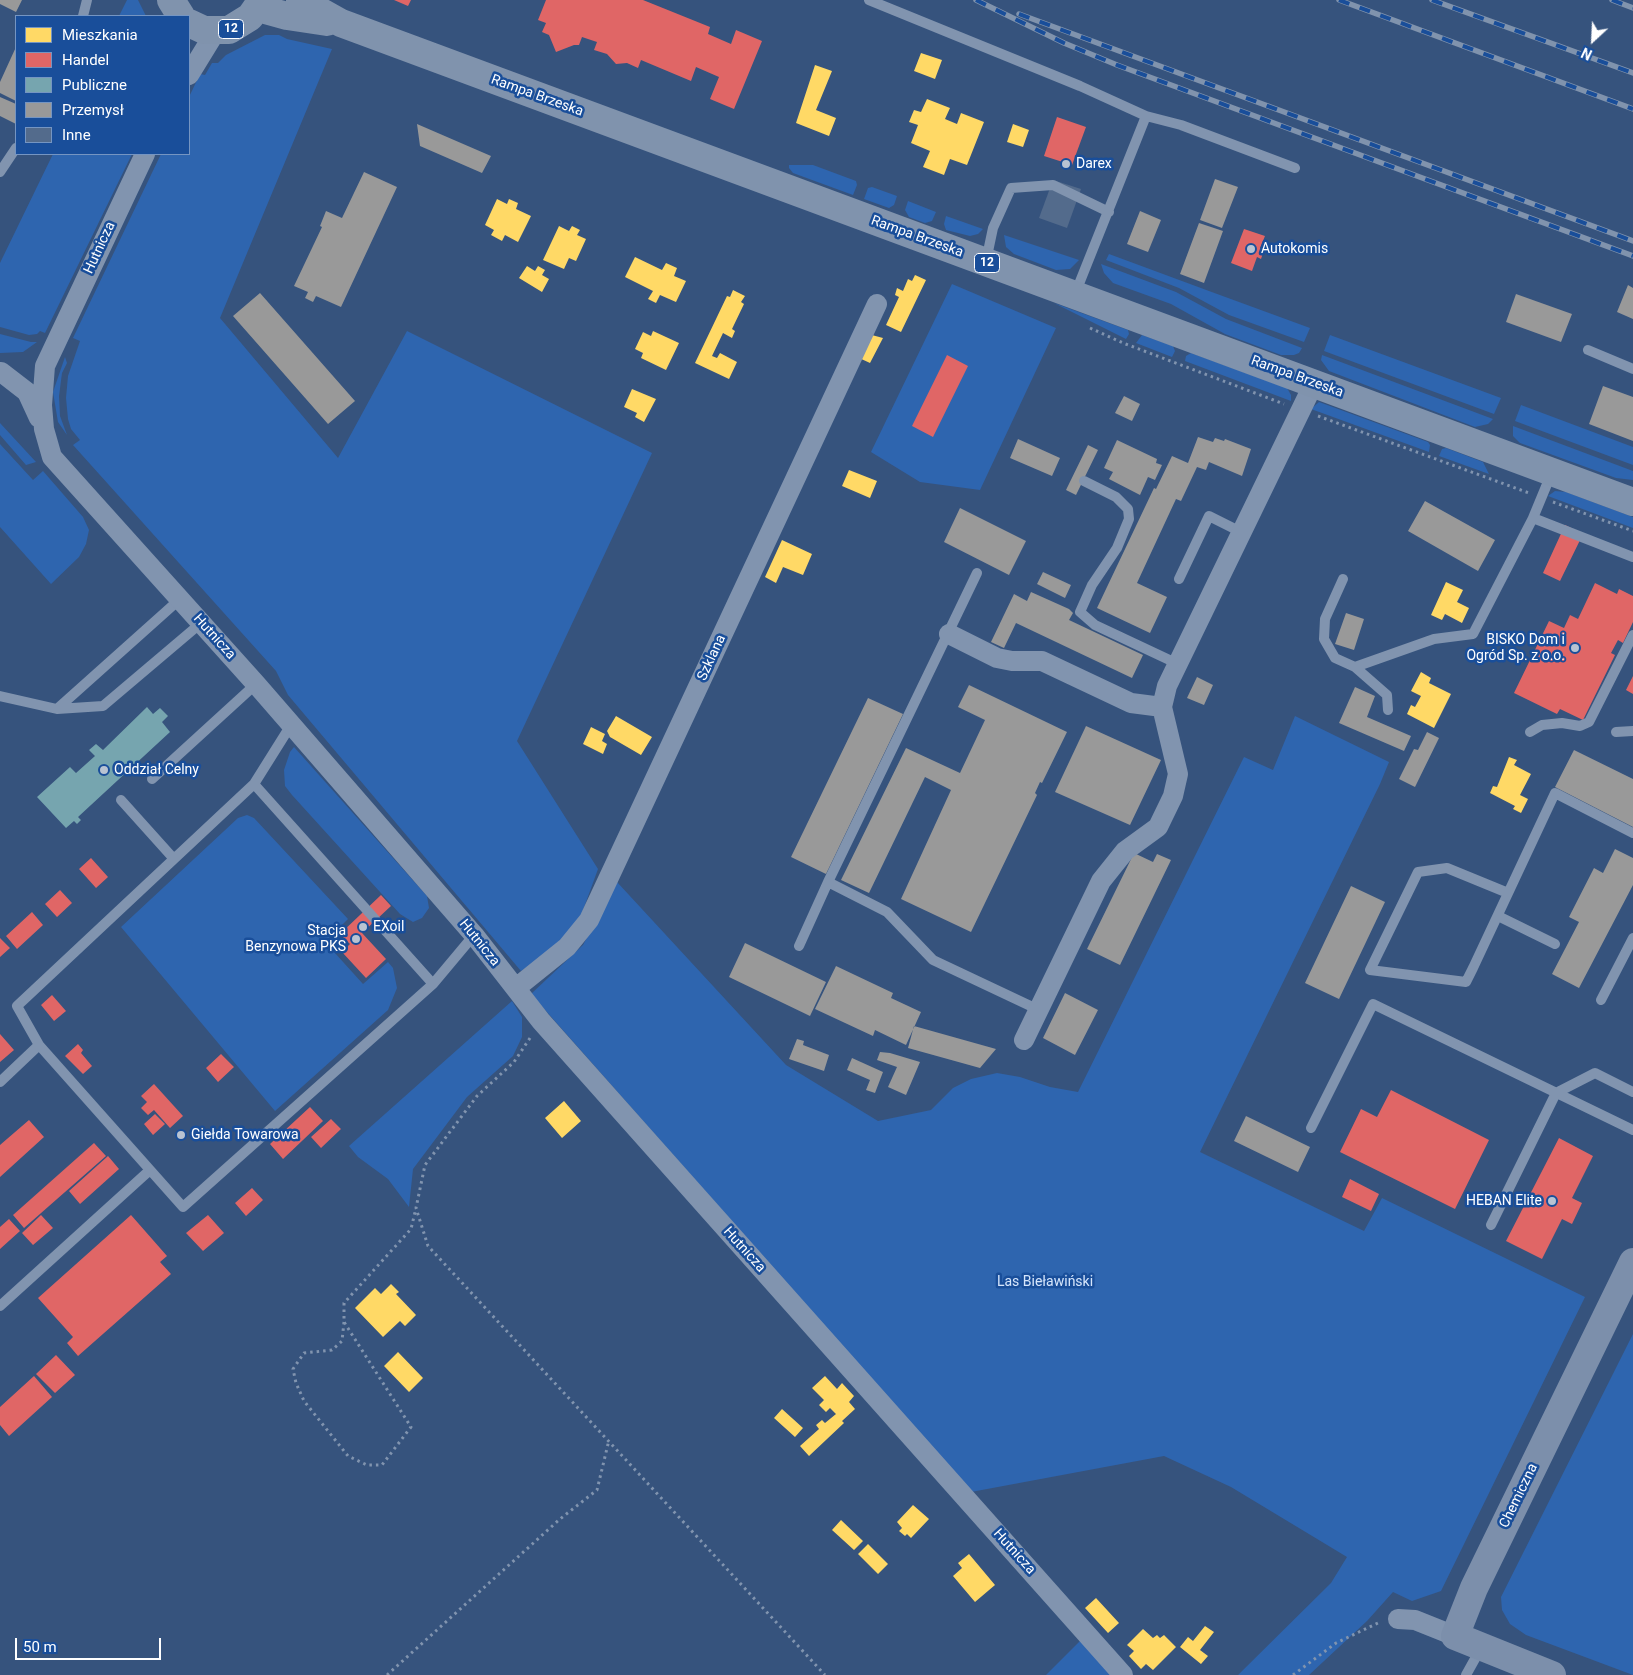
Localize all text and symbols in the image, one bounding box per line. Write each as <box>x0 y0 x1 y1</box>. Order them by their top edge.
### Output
legend <box>15 15 190 155</box>
north arrow <box>1568 15 1618 65</box>
road number: 12 <box>218 20 244 38</box>
text: Mieszkania <box>62 26 138 44</box>
text: N <box>1579 44 1595 63</box>
text: Handel <box>62 51 109 69</box>
street label: Rampa Brzeska <box>488 71 586 121</box>
text: Publiczne <box>62 76 127 94</box>
text: Przemysł <box>62 101 124 119</box>
text: Inne <box>62 126 91 144</box>
place label: Darex <box>1076 156 1112 172</box>
marker: Darex <box>1060 158 1072 170</box>
street label: Rampa Brzeska <box>868 212 966 262</box>
street label: Hutnicza <box>81 219 119 277</box>
place label: Autokomis <box>1261 241 1328 257</box>
marker: Autokomis <box>1245 243 1257 255</box>
road number: 12 <box>974 254 1000 272</box>
street label: Rampa Brzeska <box>1248 352 1346 402</box>
street label: Hutnicza <box>189 611 239 663</box>
street label: Szklana <box>694 632 730 684</box>
place label: BISKO Dom i Ogród Sp. z o.o. <box>1466 632 1565 664</box>
marker: BISKO Dom i Ogród Sp. z o.o. <box>1569 642 1581 654</box>
place label: Oddział Celny <box>114 762 199 778</box>
marker: Oddział Celny <box>98 764 110 776</box>
street label: Hutnicza <box>455 916 503 970</box>
place label: EXoil <box>373 919 404 935</box>
marker: EXoil <box>357 921 369 933</box>
place label: Stacja Benzynowa PKS <box>245 923 346 956</box>
marker: Stacja Benzynowa PKS <box>350 933 362 945</box>
place label: Giełda Towarowa <box>191 1127 299 1143</box>
marker: Giełda Towarowa <box>175 1129 187 1141</box>
place label: HEBAN Elite <box>1466 1193 1542 1209</box>
marker: HEBAN Elite <box>1546 1195 1558 1207</box>
street label: Hutnicza <box>719 1224 769 1276</box>
park label: Las Bieławiński <box>997 1274 1093 1290</box>
street label: Chemiczna <box>1496 1461 1542 1531</box>
street label: Hutnicza <box>989 1526 1039 1578</box>
scale bar <box>18 1628 164 1660</box>
text: 50 m <box>23 1638 57 1656</box>

